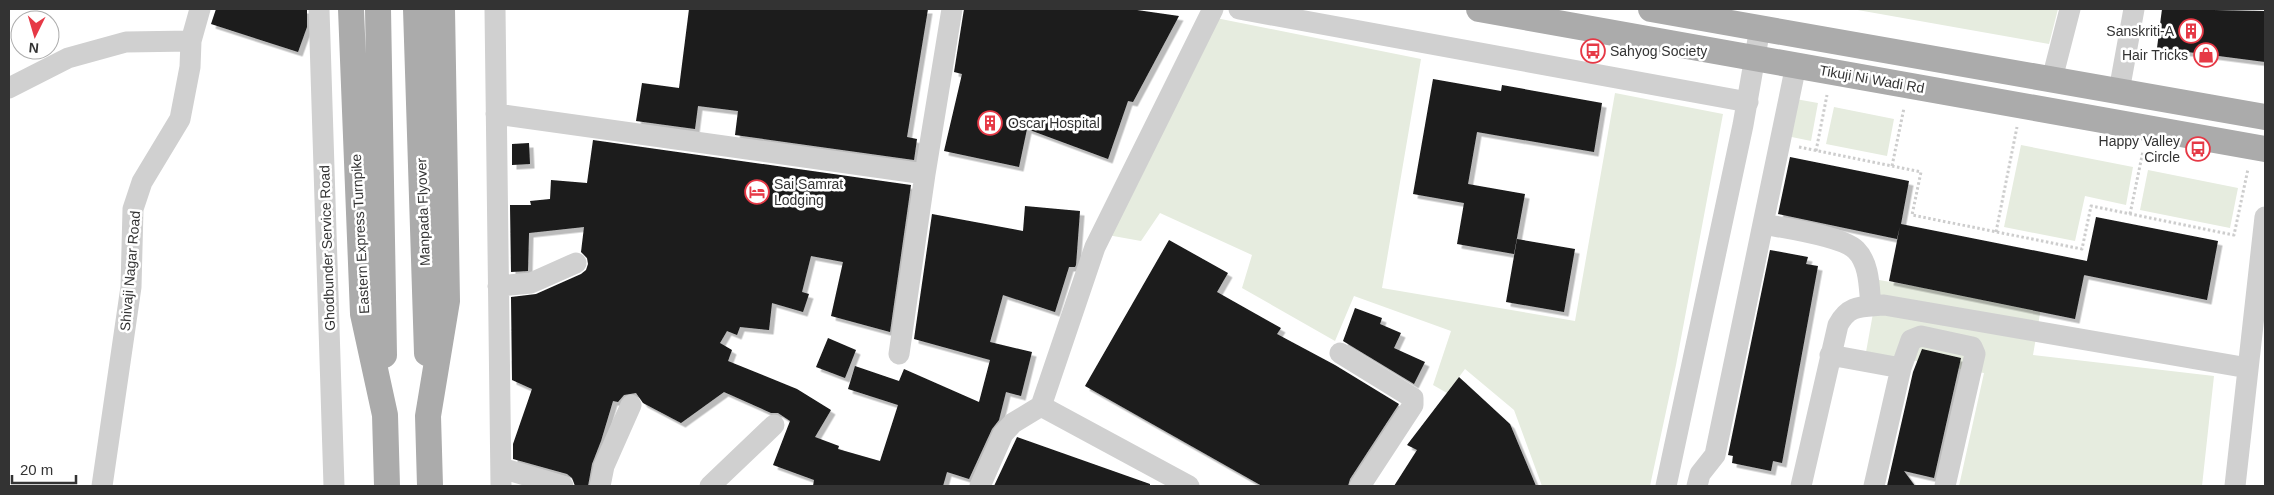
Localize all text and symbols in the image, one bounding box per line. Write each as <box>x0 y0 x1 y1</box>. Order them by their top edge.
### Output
north arrow <box>10 10 60 60</box>
building icon: Sanskriti-A <box>2178 18 2204 44</box>
place label: Sanskriti-A <box>2106 23 2175 39</box>
bus stop icon: Sahyog Society <box>1580 38 1606 64</box>
text: N <box>28 40 40 56</box>
shop icon: Hair Tricks <box>2193 42 2219 68</box>
place label: Sahyog Society <box>1610 43 1707 59</box>
place label: Hair Tricks <box>2122 47 2188 63</box>
street label: Tikuji Ni Wadi Rd <box>1818 62 1926 96</box>
building icon: Oscar Hospital <box>977 110 1003 136</box>
place label: Oscar Hospital <box>1008 115 1100 131</box>
place label: Happy Valley Circle <box>2099 133 2180 165</box>
bus stop icon: Happy Valley Circle <box>2185 136 2211 162</box>
street label: Eastern Express Turnpike <box>348 153 372 314</box>
street label: Manpada Flyover <box>413 157 433 266</box>
street label: Ghodbunder Service Road <box>316 165 338 331</box>
place label: Sai Samrat Lodging <box>774 176 843 208</box>
hotel icon: Sai Samrat Lodging <box>744 179 770 205</box>
street label: Shivaji Nagar Road <box>117 210 143 332</box>
scale bar <box>12 452 76 484</box>
text: 20 m <box>20 461 53 478</box>

